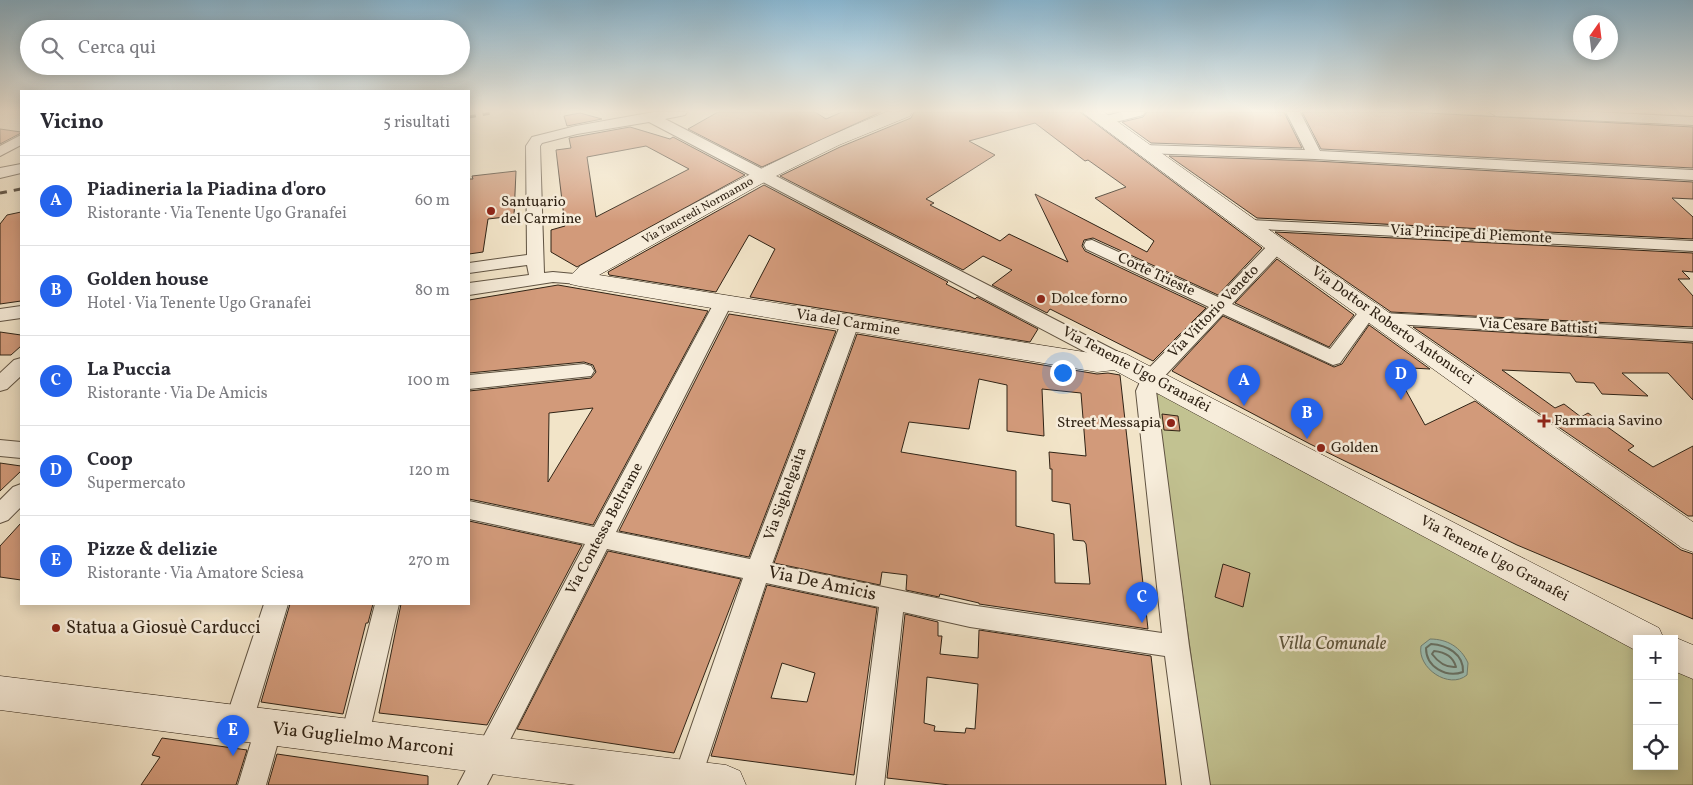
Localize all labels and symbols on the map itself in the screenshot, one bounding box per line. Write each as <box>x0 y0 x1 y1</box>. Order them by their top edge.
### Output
north arrow <box>1573 15 1618 60</box>
street label: Via Tancredi Normanno <box>639 174 757 248</box>
place label: Santuario del Carmine <box>501 192 581 230</box>
marker: Santuario del Carmine <box>485 205 497 217</box>
street label: Via Principe di Piemonte <box>1390 220 1552 250</box>
street label: Corte Trieste <box>1114 248 1198 302</box>
street label: Via Vittorio Veneto <box>1164 261 1264 363</box>
street label: Via Dottor Roberto Antonucci <box>1307 263 1477 389</box>
place label: Dolce forno <box>1051 289 1127 310</box>
marker: Dolce forno <box>1035 293 1047 305</box>
street label: Via del Carmine <box>795 304 901 342</box>
street label: Via Cesare Battisti <box>1478 313 1598 341</box>
street label: Via Tenente Ugo Granafei <box>1058 322 1214 418</box>
pin: D <box>1385 359 1417 400</box>
your location <box>1050 360 1076 386</box>
pin: A <box>1228 365 1260 406</box>
pin: B <box>1291 398 1323 439</box>
place label: Farmacia Savino <box>1554 411 1663 432</box>
place label: Street Messapia <box>1057 413 1161 434</box>
marker: Farmacia Savino <box>1538 415 1550 427</box>
marker: Street Messapia <box>1165 417 1177 429</box>
place label: Golden <box>1331 438 1379 459</box>
marker: Golden <box>1315 442 1327 454</box>
street label: Via Sighelgaita <box>759 444 813 544</box>
street label: Via Contessa Beltrame <box>561 459 649 599</box>
street label: Via Tenente Ugo Granafei <box>1416 511 1572 607</box>
street label: Via De Amicis <box>766 560 878 608</box>
pin: C <box>1126 582 1158 623</box>
place label: Statua a Giosuè Carducci <box>66 616 261 641</box>
marker: Statua a Giosuè Carducci <box>50 622 62 634</box>
park label: Villa Comunale <box>1278 632 1387 657</box>
pin: E <box>217 715 249 756</box>
street label: Via Guglielmo Marconi <box>271 716 455 764</box>

